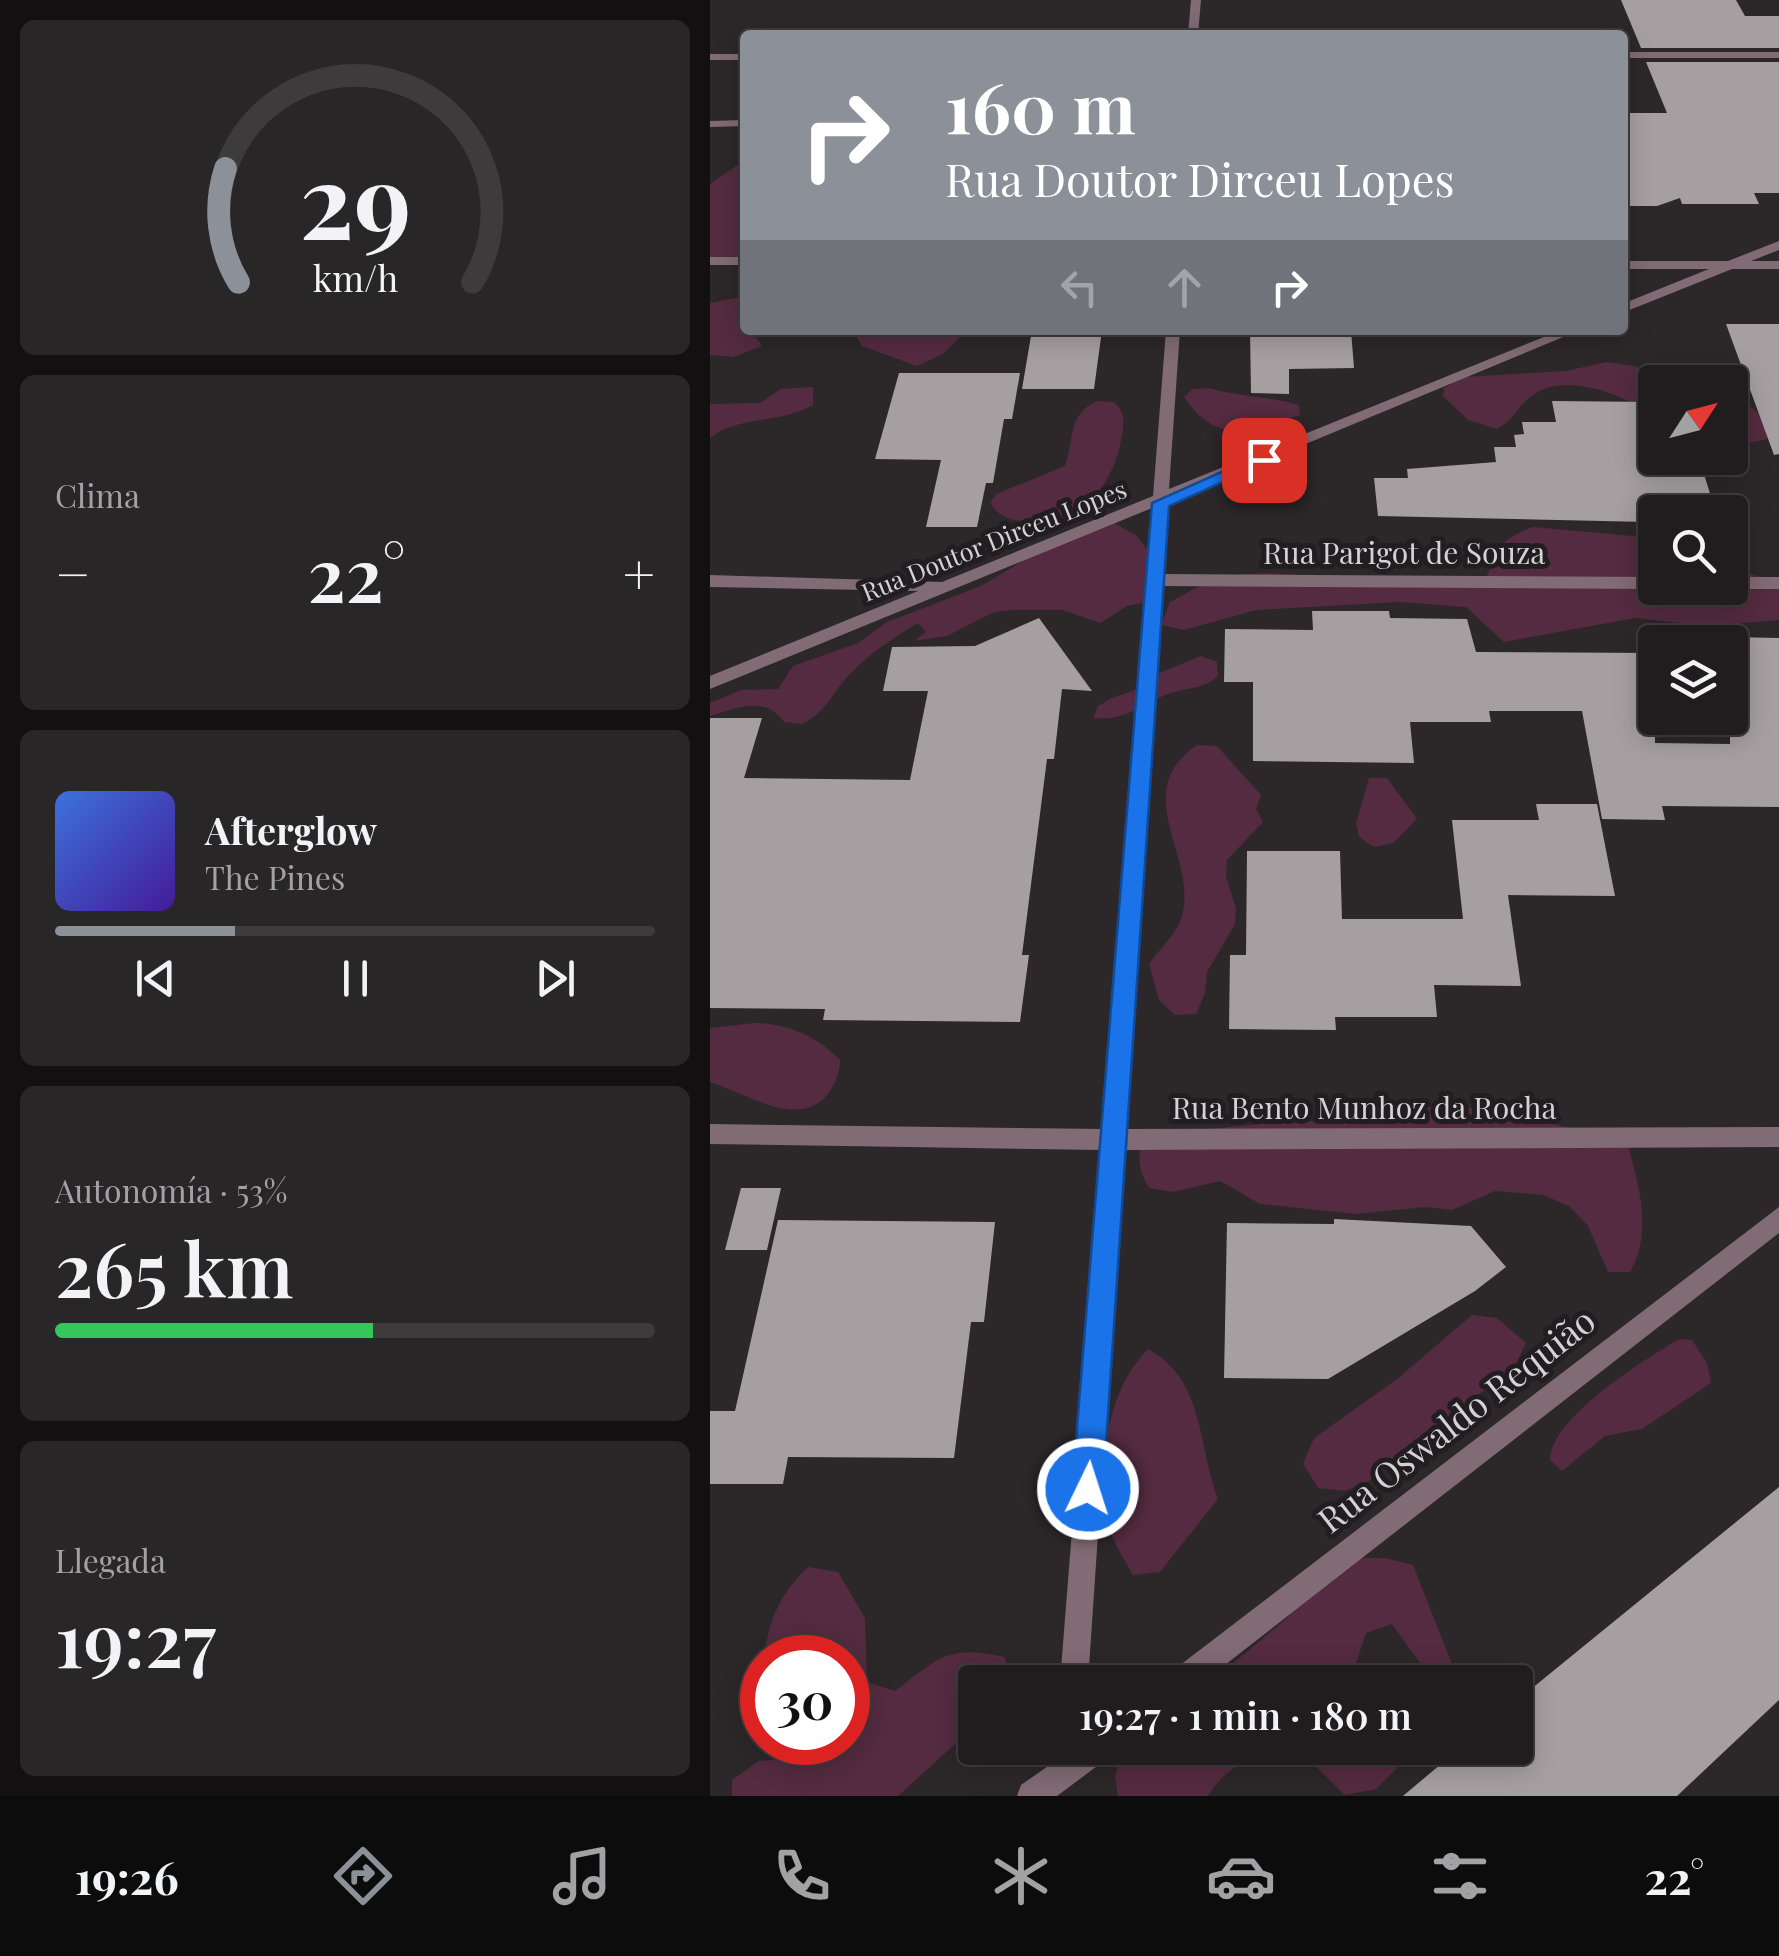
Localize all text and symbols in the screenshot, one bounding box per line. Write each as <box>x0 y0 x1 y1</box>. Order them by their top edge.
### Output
text: 160 m <box>945 58 1136 152</box>
icon: right <box>780 70 910 200</box>
text: 29 <box>299 127 411 266</box>
text: Rua Doutor Dirceu Lopes <box>945 148 1455 208</box>
text: km/h <box>312 253 398 301</box>
icon: left <box>1052 260 1107 315</box>
icon: ahead <box>1157 260 1212 315</box>
icon: right <box>1262 260 1317 315</box>
north arrow <box>1638 365 1748 475</box>
map controls <box>1638 365 1748 735</box>
pin <box>1222 418 1307 503</box>
icon: arrive <box>1237 433 1292 488</box>
street label: Rua Doutor Dirceu Lopes <box>856 471 1131 608</box>
text: Clima <box>55 473 140 516</box>
button: search <box>1638 495 1748 605</box>
text: 22° <box>307 522 406 622</box>
street label: Rua Parigot de Souza <box>1263 532 1545 572</box>
text: − <box>55 535 91 609</box>
text: + <box>623 535 655 609</box>
button: layers <box>1638 625 1748 735</box>
text: Afterglow <box>205 804 377 855</box>
text: The Pines <box>205 855 345 898</box>
icon: previous <box>128 951 183 1006</box>
icon: pause <box>328 951 383 1006</box>
icon: next <box>528 951 583 1006</box>
street label: Rua Bento Munhoz da Rocha <box>1172 1087 1556 1127</box>
text: Autonomía · 53% <box>55 1168 287 1211</box>
text: 265 km <box>55 1217 294 1317</box>
street label: Rua Oswaldo Requião <box>1307 1296 1604 1542</box>
position arrow <box>1036 1437 1140 1541</box>
text: Llegada <box>55 1538 166 1581</box>
text: 19:27 <box>55 1587 216 1687</box>
speed limit sign: 30 <box>740 1635 870 1765</box>
text: 19:27 · 1 min · 180 m <box>1079 1689 1412 1740</box>
icon: directions <box>328 1841 398 1911</box>
icon: music <box>547 1841 617 1911</box>
icon: phone <box>767 1841 837 1911</box>
icon: climate <box>986 1841 1056 1911</box>
icon: car <box>1206 1841 1276 1911</box>
icon: filters <box>1425 1841 1495 1911</box>
text: 19:26 <box>75 1846 179 1906</box>
text: 22° <box>1644 1846 1704 1906</box>

